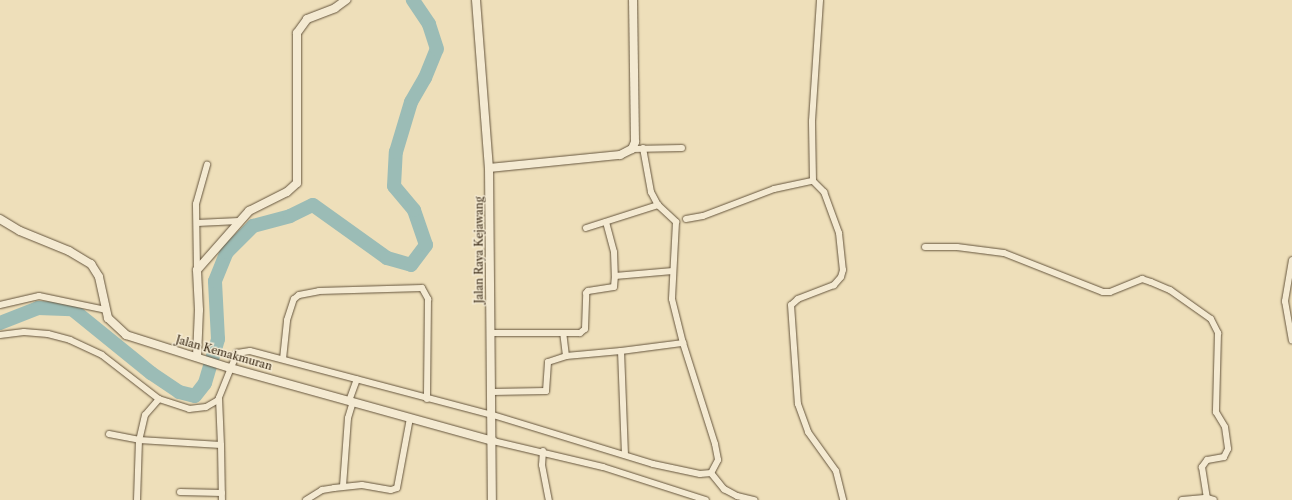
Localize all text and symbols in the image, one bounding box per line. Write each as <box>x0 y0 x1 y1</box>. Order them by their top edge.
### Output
street label: Jalan Raya Kejawang <box>472 197 486 303</box>
street label: Jalan Kemakmuran <box>174 333 274 373</box>

